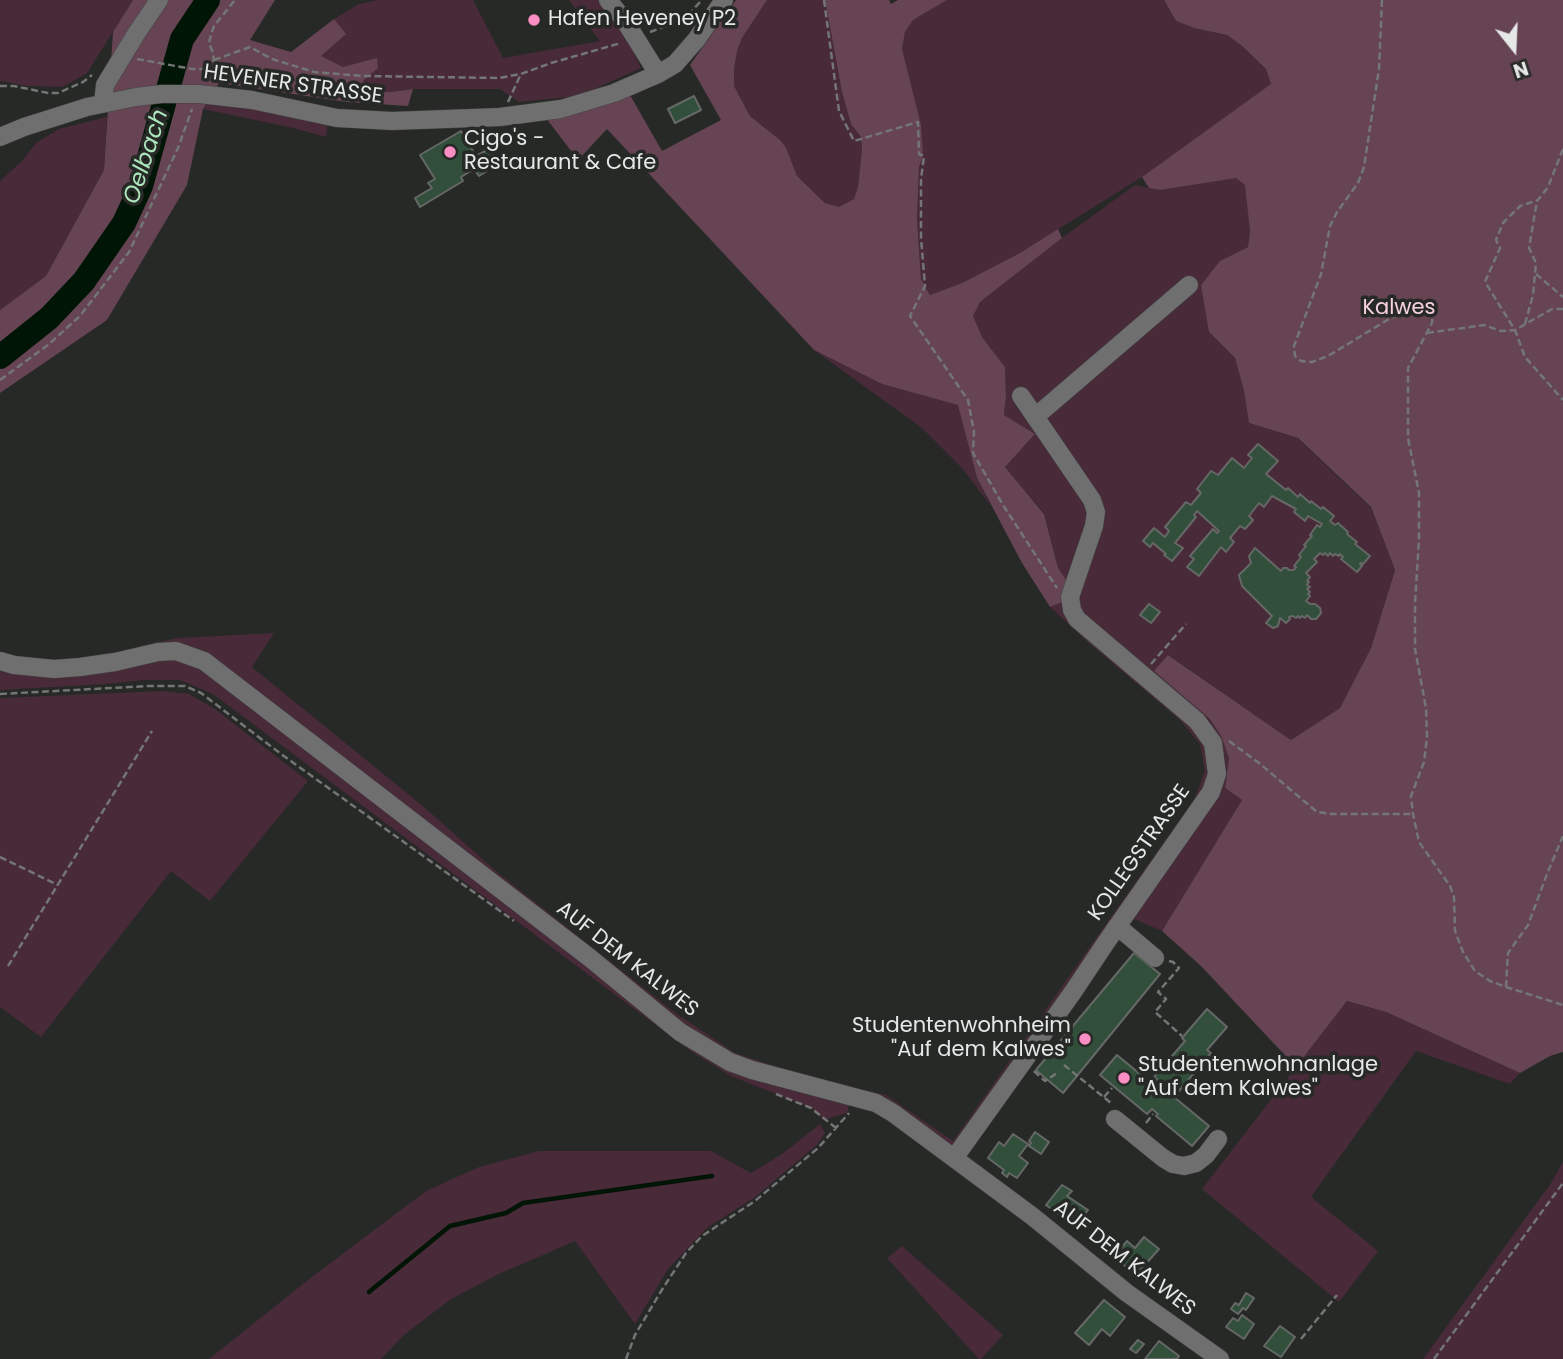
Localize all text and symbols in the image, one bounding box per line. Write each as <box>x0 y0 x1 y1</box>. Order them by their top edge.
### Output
place label: Hafen Heveney P2 <box>548 7 736 33</box>
marker: Hafen Heveney P2 <box>526 12 542 28</box>
north arrow <box>1479 14 1549 84</box>
text: N <box>1510 54 1532 84</box>
street label: HEVENER STRASSE <box>202 60 384 110</box>
water label: Oelbach <box>119 106 175 208</box>
place label: Cigo's - Restaurant & Cafe <box>464 127 656 177</box>
marker: Cigo's - Restaurant & Cafe <box>442 144 458 160</box>
park label: Kalwes <box>1362 296 1436 322</box>
street label: KOLLEGSTRASSE <box>1084 780 1196 926</box>
street label: AUF DEM KALWES <box>551 897 703 1023</box>
place label: Studentenwohnheim "Auf dem Kalwes" <box>852 1014 1071 1064</box>
marker: Studentenwohnheim "Auf dem Kalwes" <box>1077 1031 1093 1047</box>
place label: Studentenwohnanlage "Auf dem Kalwes" <box>1138 1053 1378 1103</box>
marker: Studentenwohnanlage "Auf dem Kalwes" <box>1116 1070 1132 1086</box>
street label: AUF DEM KALWES <box>1048 1196 1200 1322</box>

